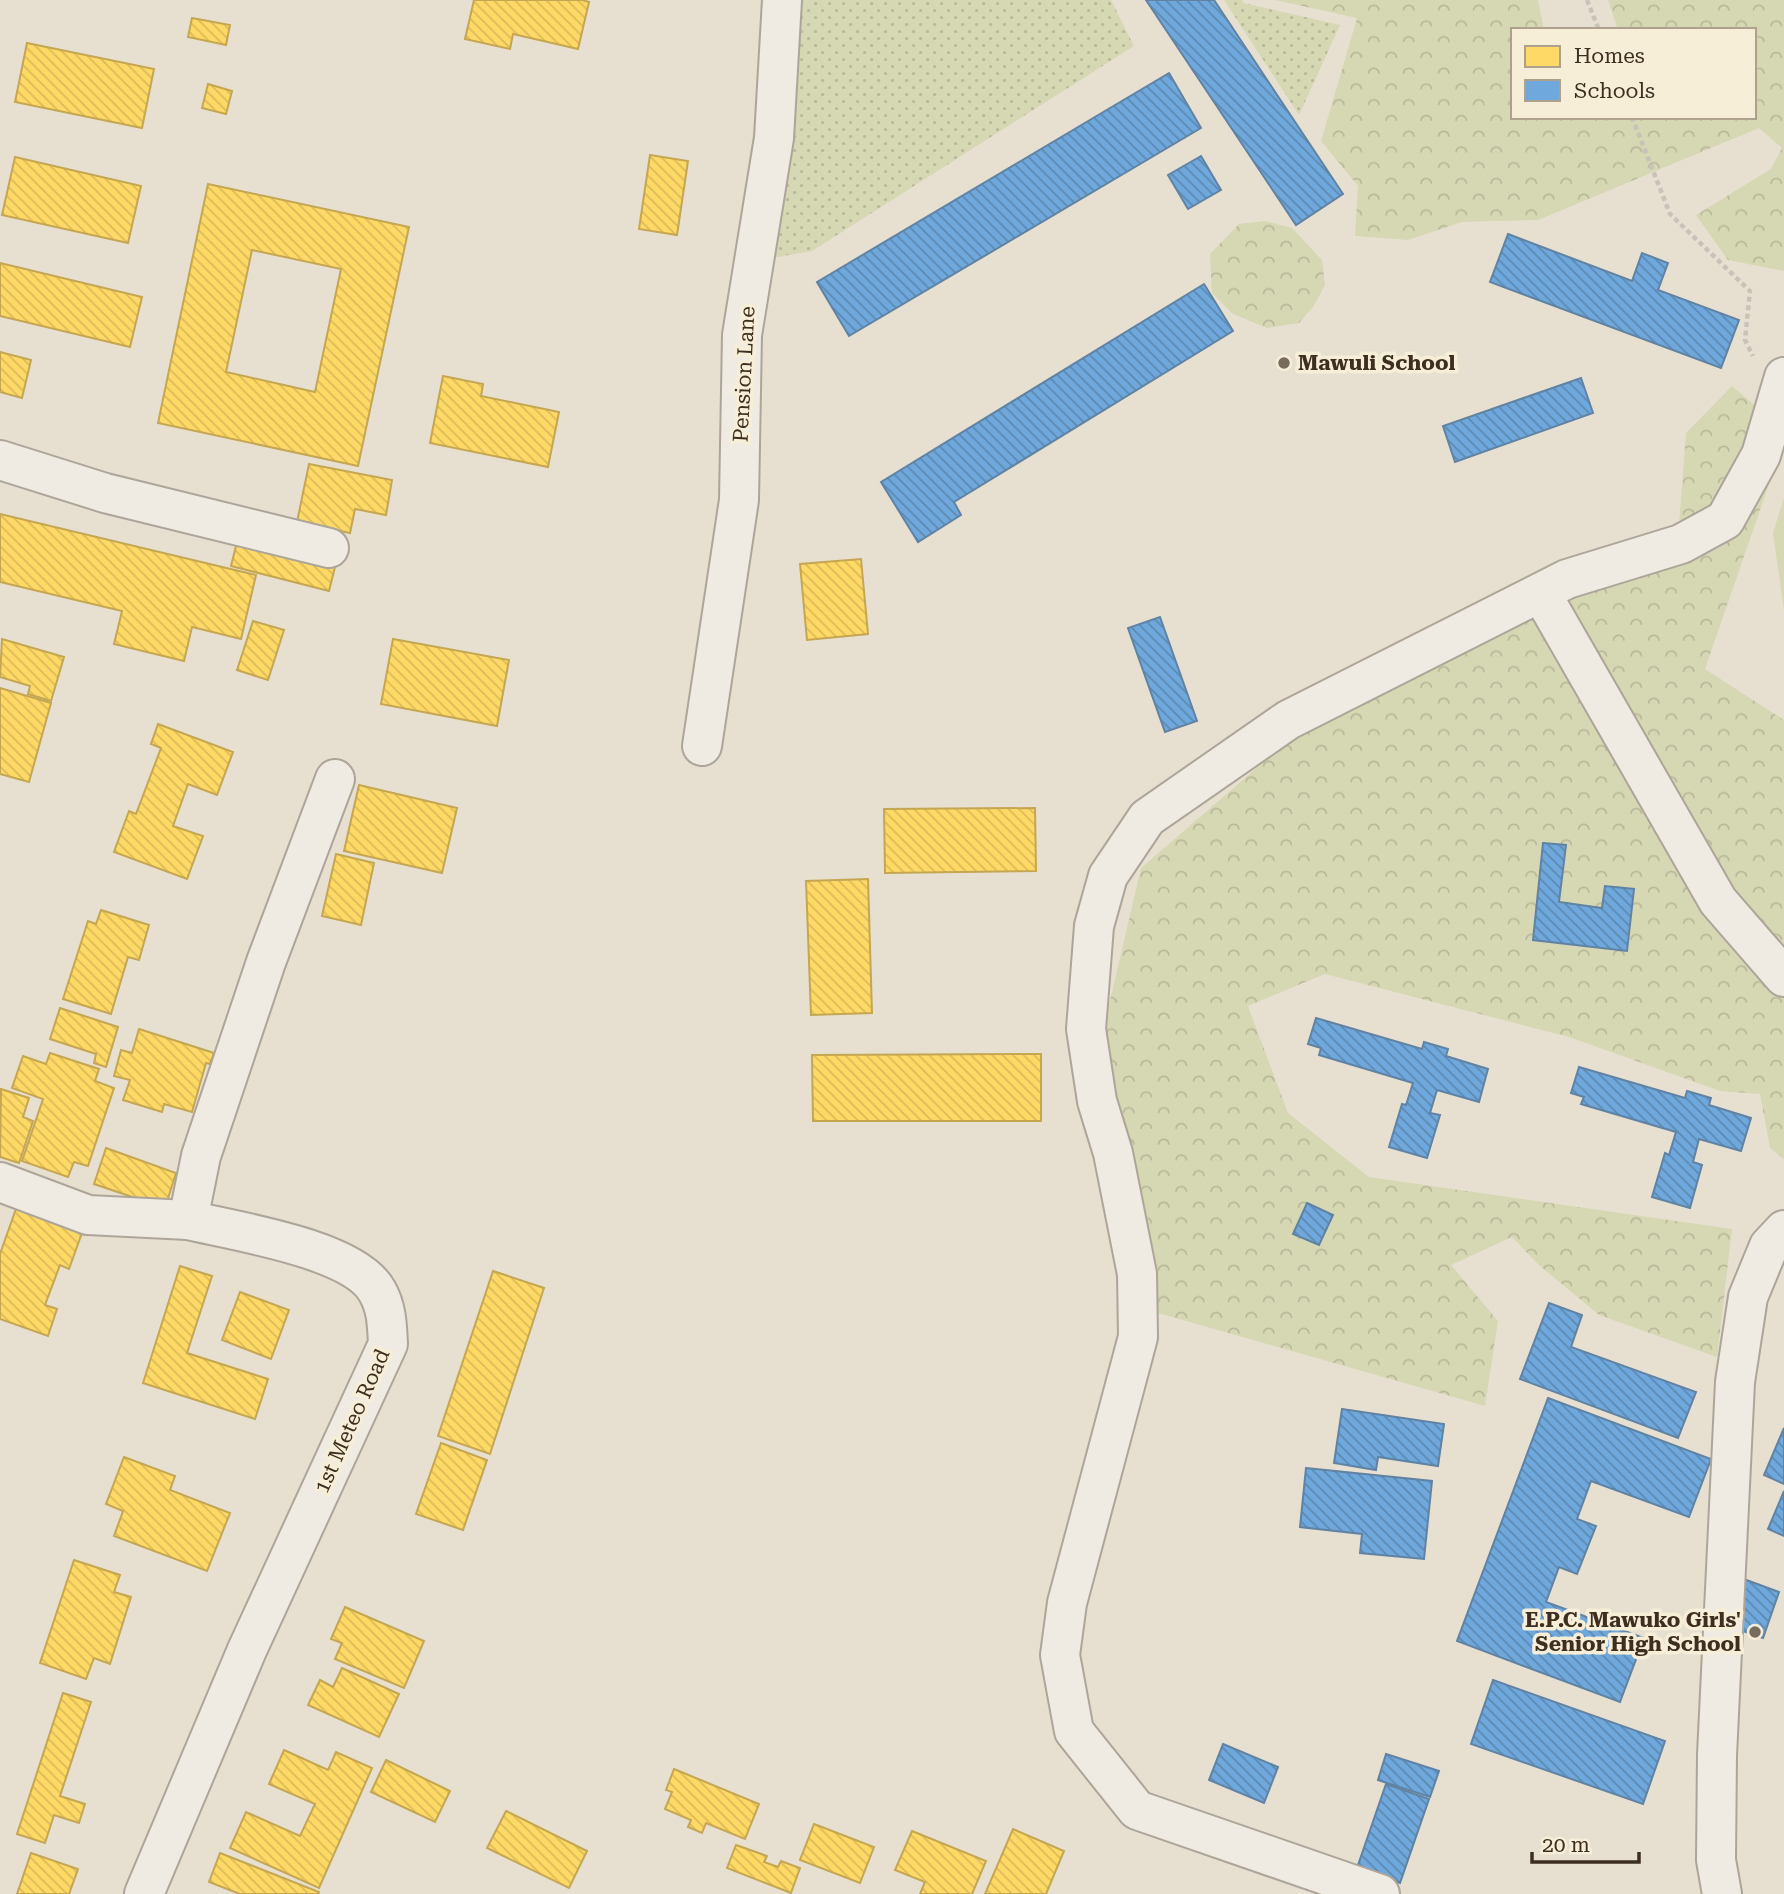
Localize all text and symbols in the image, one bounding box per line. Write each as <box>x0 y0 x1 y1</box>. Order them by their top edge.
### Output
legend <box>1511 28 1756 119</box>
text: Homes <box>1574 44 1645 68</box>
text: Schools <box>1574 79 1655 103</box>
street label: Pension Lane <box>728 305 760 443</box>
place label: Mawuli School <box>1298 351 1455 375</box>
marker: Mawuli School <box>1276 355 1292 371</box>
street label: 1st Meteo Road <box>309 1345 395 1497</box>
place label: E.P.C. Mawuko Girls' Senior High School <box>1525 1608 1741 1656</box>
marker: E.P.C. Mawuko Girls' Senior High School <box>1747 1624 1763 1640</box>
scale bar <box>1532 1820 1639 1864</box>
text: 20 m <box>1542 1833 1590 1857</box>

